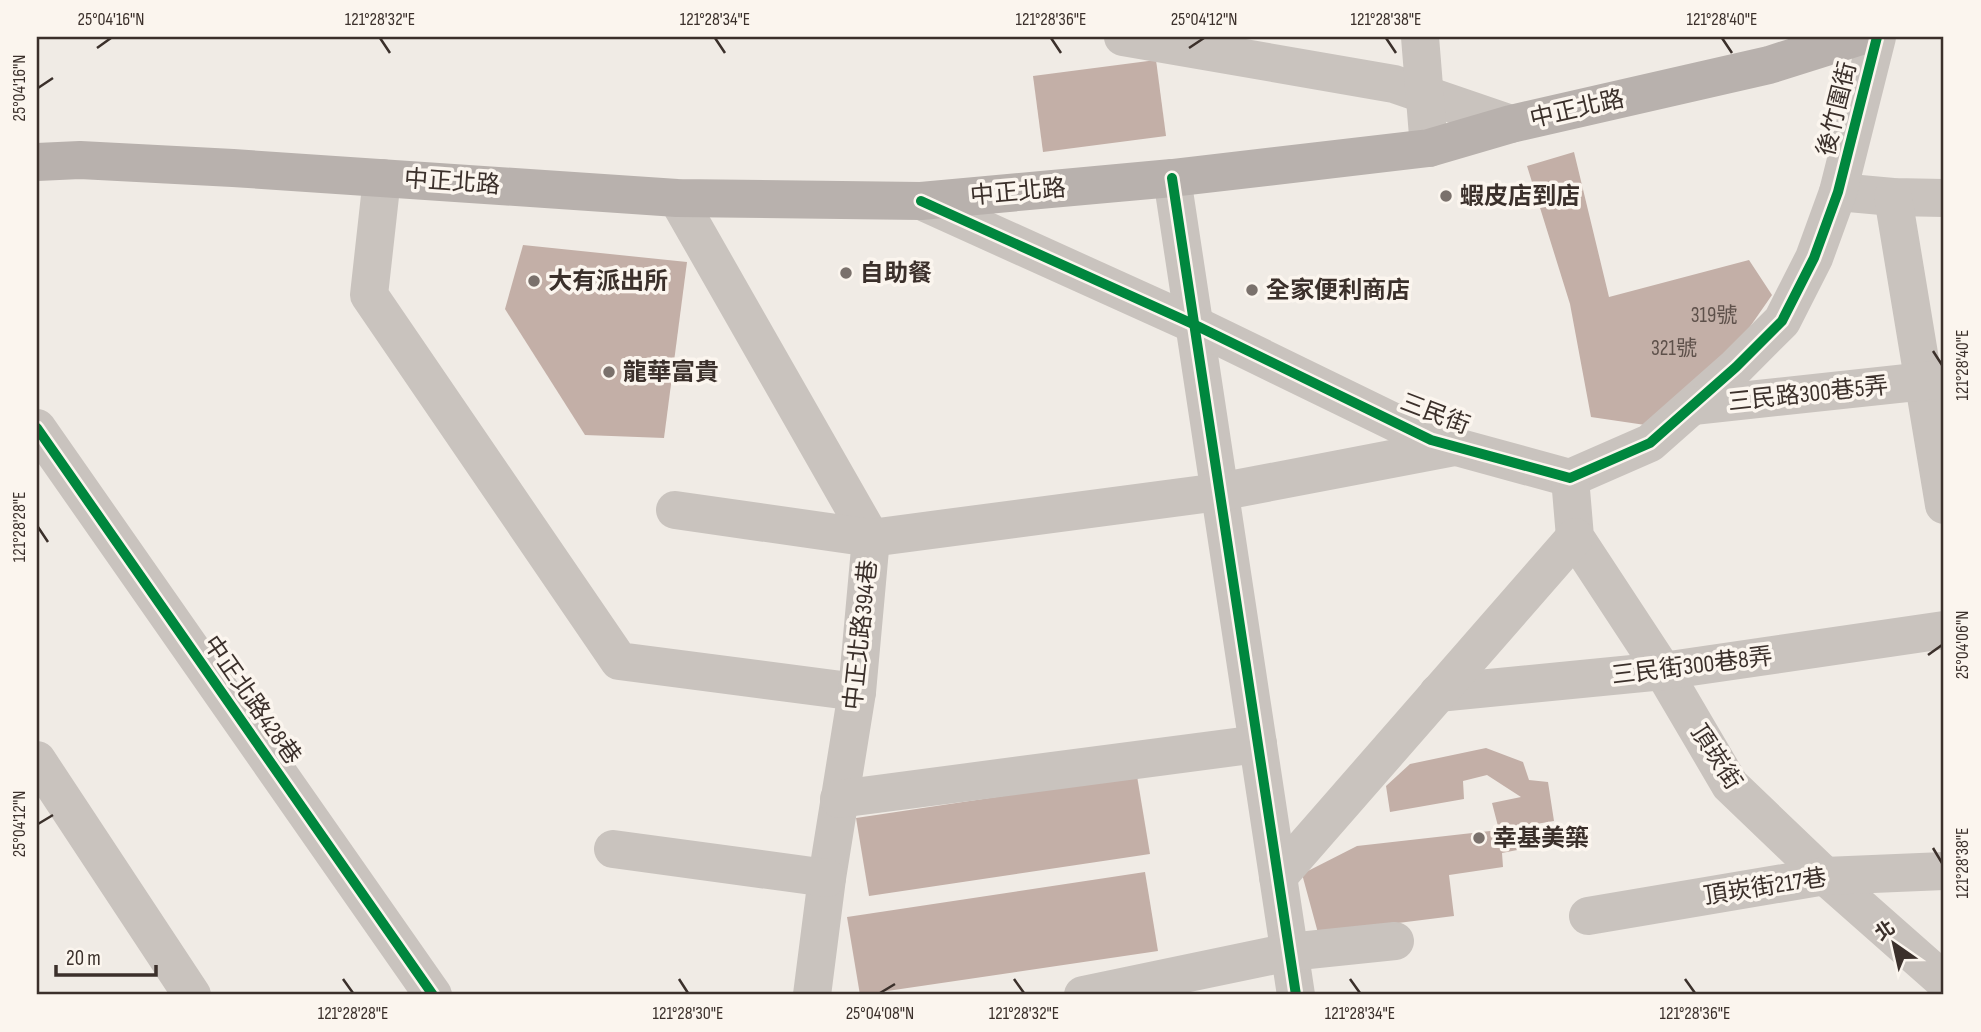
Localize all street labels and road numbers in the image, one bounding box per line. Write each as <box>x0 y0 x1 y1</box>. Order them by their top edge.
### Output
street label: 後竹圍街 <box>1811 59 1863 159</box>
street label: 中正北路 <box>1527 84 1627 134</box>
street label: 中正北路 <box>403 164 501 200</box>
street label: 中正北路 <box>969 173 1067 211</box>
street label: 三民路300巷5弄 <box>1726 371 1890 417</box>
street label: 三民街 <box>1396 388 1474 440</box>
street label: 中正北路394巷 <box>839 559 883 711</box>
street label: 中正北路428巷 <box>197 630 307 770</box>
street label: 三民街300巷8弄 <box>1610 642 1774 690</box>
street label: 頂崁街 <box>1684 719 1748 795</box>
street label: 頂崁街217巷 <box>1702 863 1828 911</box>

